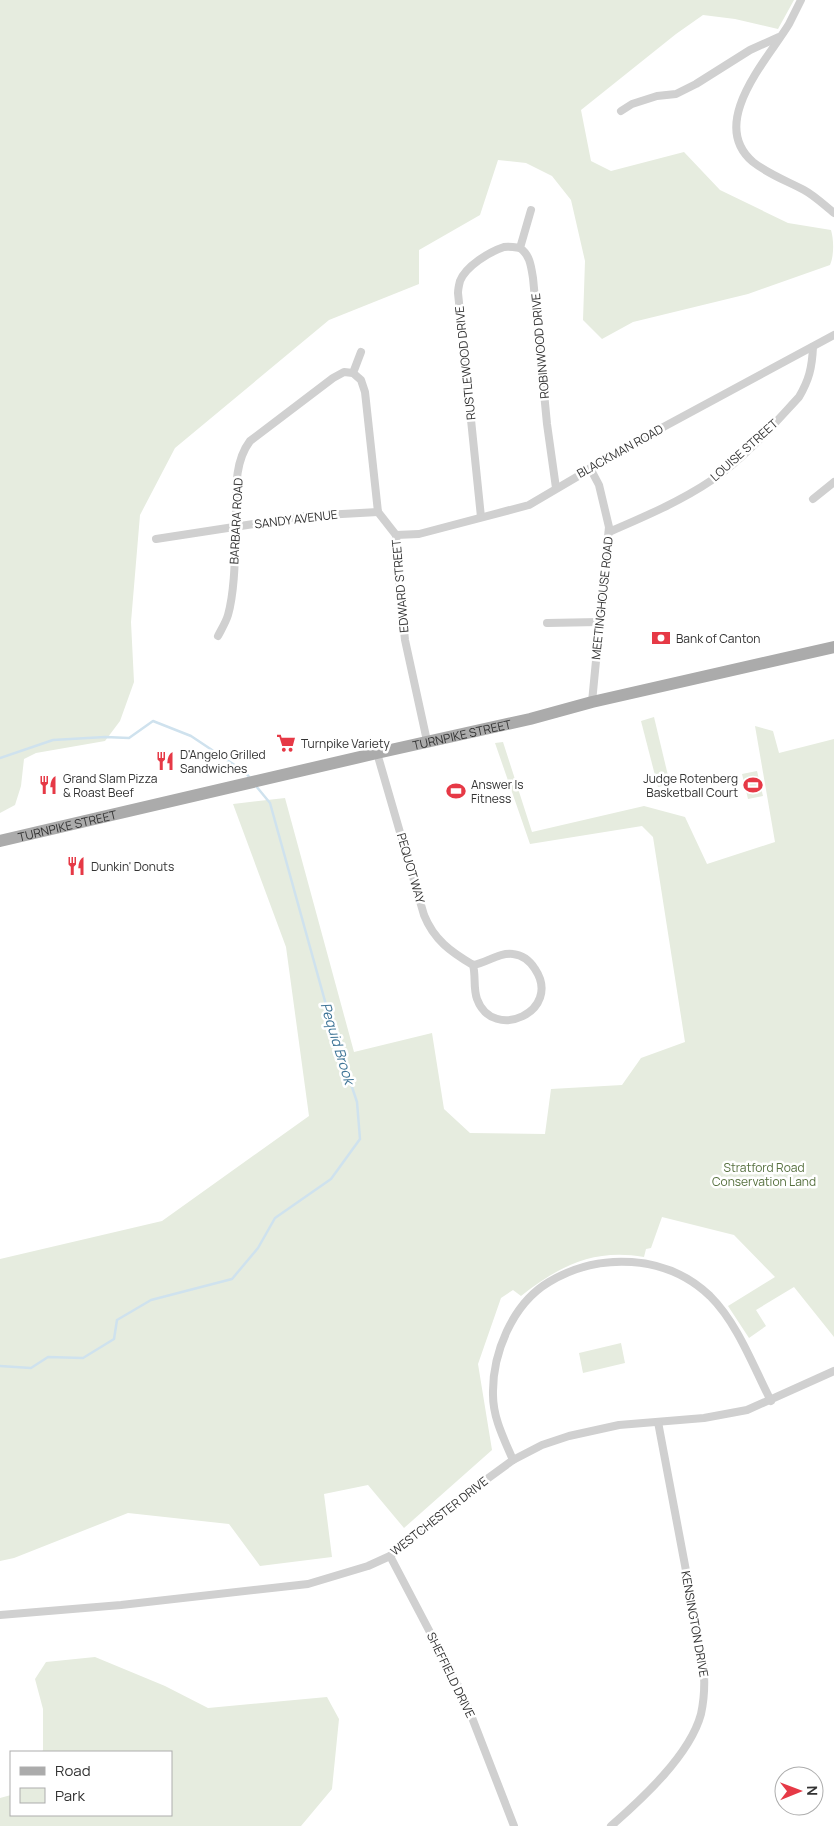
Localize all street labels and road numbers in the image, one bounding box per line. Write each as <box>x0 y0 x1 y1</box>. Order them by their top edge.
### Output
street label: ROBINWOOD DRIVE <box>527 292 553 400</box>
street label: RUSTLEWOOD DRIVE <box>451 305 479 421</box>
street label: LOUISE STREET <box>707 415 782 485</box>
street label: BLACKMAN ROAD <box>574 420 666 482</box>
street label: BARBARA ROAD <box>225 477 247 565</box>
street label: SANDY AVENUE <box>253 505 339 533</box>
street label: MEETINGHOUSE ROAD <box>587 536 617 660</box>
street label: EDWARD STREET <box>387 538 413 633</box>
street label: TURNPIKE STREET <box>411 715 514 753</box>
street label: TURNPIKE STREET <box>16 805 119 845</box>
street label: PEQUOT WAY <box>393 831 429 905</box>
street label: WESTCHESTER DRIVE <box>387 1472 491 1559</box>
street label: KENSINGTON DRIVE <box>677 1569 713 1679</box>
street label: SHEFFIELD DRIVE <box>423 1629 479 1721</box>

